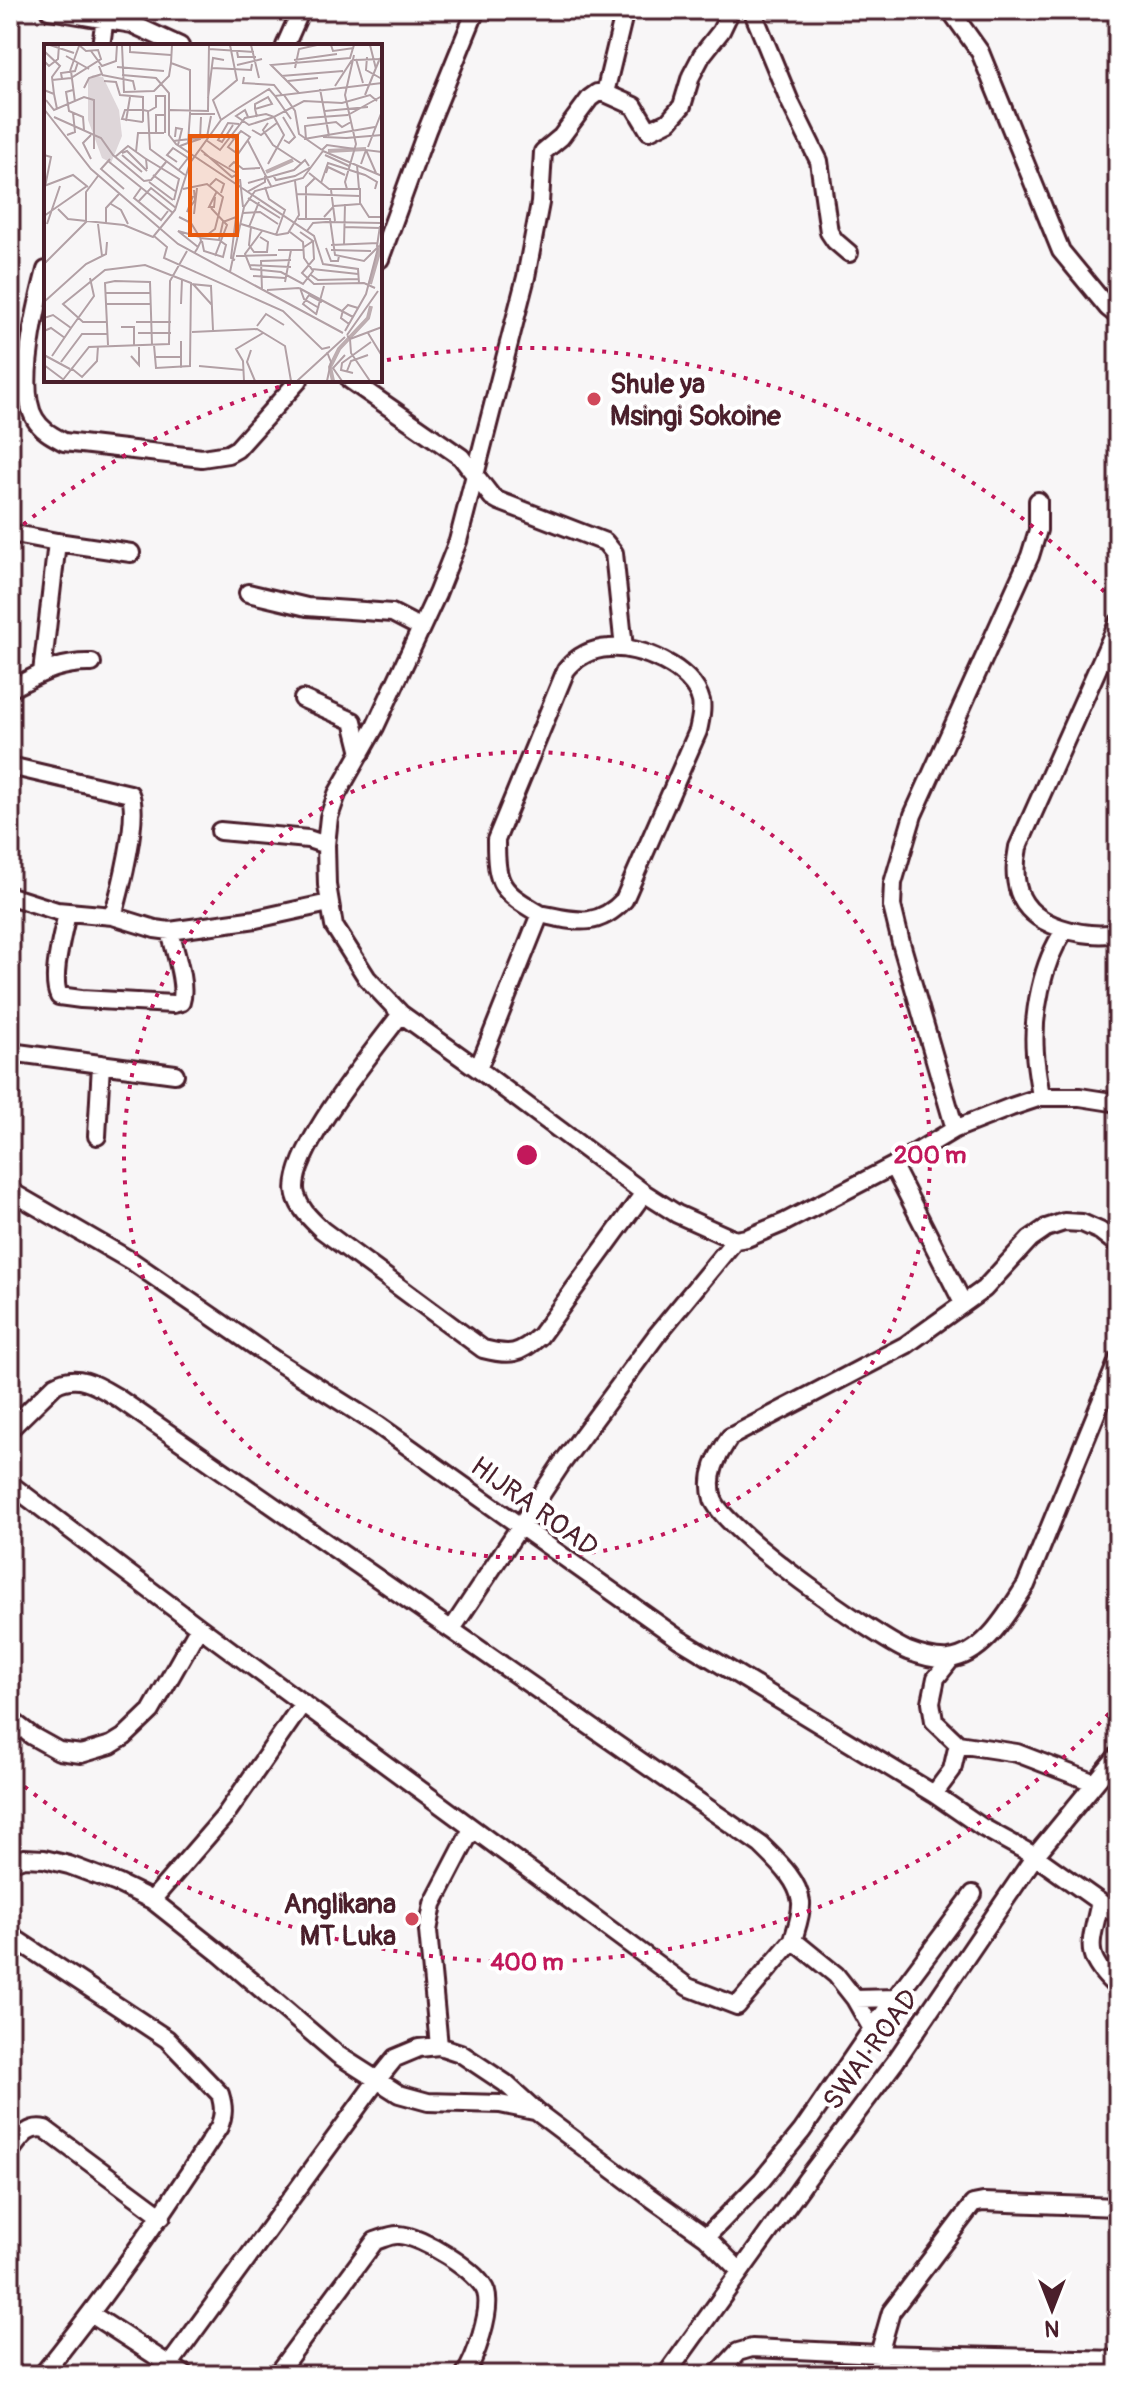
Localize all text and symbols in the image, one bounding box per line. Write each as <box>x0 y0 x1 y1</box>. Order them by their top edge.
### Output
inset map <box>44 44 382 382</box>
place label: Shule ya Msingi Sokoine <box>610 367 782 434</box>
marker: Shule ya Msingi Sokoine <box>585 390 603 408</box>
centre of rings <box>513 1141 541 1169</box>
text: 200 m <box>894 1141 966 1170</box>
street label: HIJRA ROAD <box>463 1449 605 1565</box>
place label: Anglikana MT Luka <box>284 1887 396 1954</box>
marker: Anglikana MT Luka <box>403 1910 421 1928</box>
text: 400 m <box>490 1948 564 1977</box>
street label: SWAI ROAD <box>816 1983 927 2117</box>
north arrow <box>1012 2269 1092 2349</box>
text: N <box>1044 2314 1059 2342</box>

